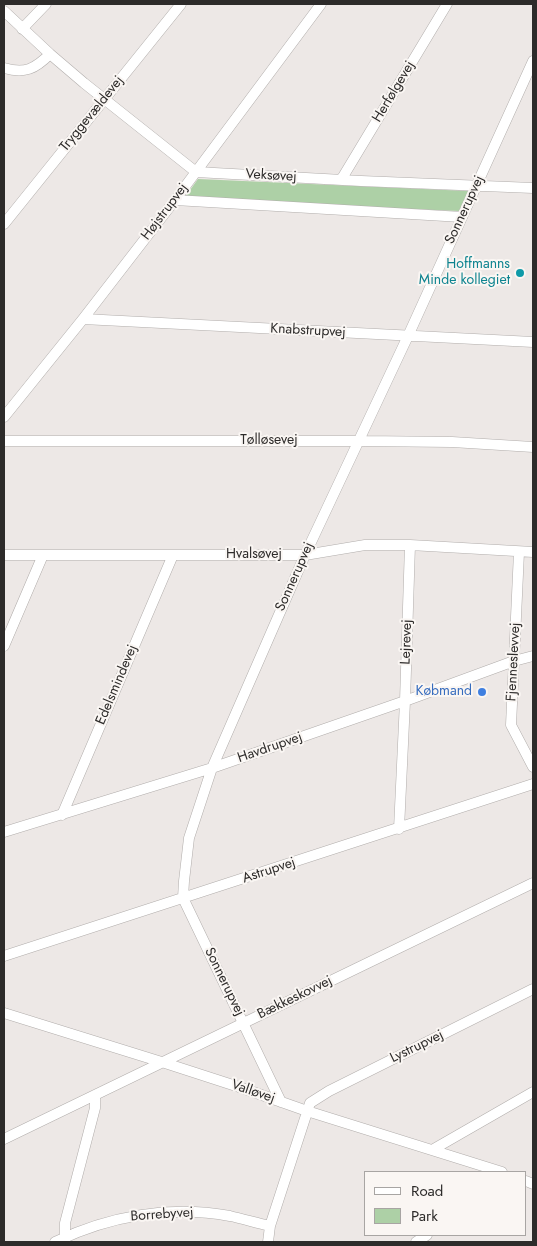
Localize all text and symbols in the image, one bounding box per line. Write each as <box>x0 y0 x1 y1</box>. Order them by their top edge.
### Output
street label: Herfølgevej <box>369 58 419 126</box>
street label: Tryggevældevej <box>56 73 128 155</box>
street label: Veksøvej <box>245 166 297 186</box>
street label: Sonnerupvej <box>442 173 488 247</box>
street label: Højstrupvej <box>138 180 192 244</box>
place label: Hoffmanns Minde kollegiet <box>419 257 510 290</box>
marker: Hoffmanns Minde kollegiet <box>514 267 526 279</box>
street label: Knabstrupvej <box>270 321 346 341</box>
street label: Tølløsevej <box>240 433 298 449</box>
street label: Sonnerupvej <box>272 540 318 614</box>
street label: Hvalsøvej <box>226 547 282 563</box>
street label: Lejrevej <box>398 619 416 665</box>
street label: Fjenneslevvej <box>504 622 524 702</box>
street label: Edelsmindevej <box>93 642 141 728</box>
place label: Købmand <box>415 684 472 700</box>
marker: Købmand <box>476 686 488 698</box>
street label: Havdrupvej <box>235 729 305 767</box>
street label: Astrupvej <box>240 855 298 887</box>
street label: Sonnerupvej <box>200 945 248 1019</box>
street label: Bækkeskovvej <box>255 973 335 1023</box>
street label: Lystrupvej <box>388 1027 446 1067</box>
street label: Valløvej <box>229 1077 277 1107</box>
legend <box>364 1171 527 1236</box>
text: Road <box>411 1180 443 1202</box>
street label: Borrebyvej <box>130 1204 194 1226</box>
text: Park <box>411 1205 438 1227</box>

